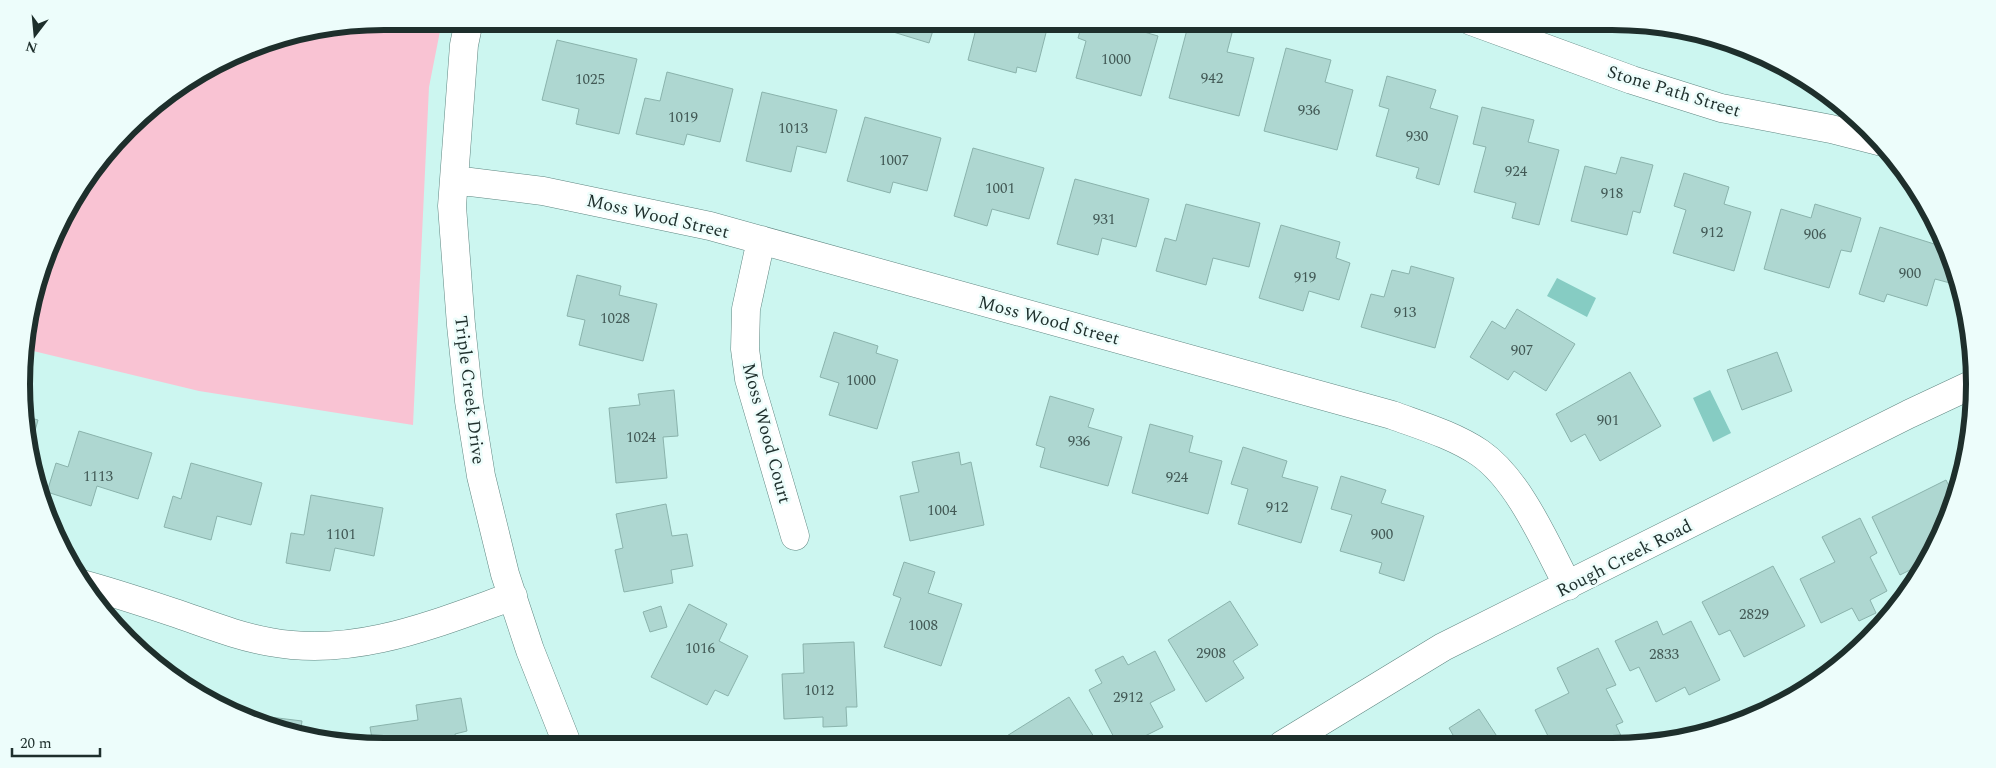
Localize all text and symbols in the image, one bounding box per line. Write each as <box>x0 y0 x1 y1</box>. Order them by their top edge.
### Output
north arrow <box>10 10 60 60</box>
text: N <box>23 35 40 59</box>
house number: 1000 <box>1101 48 1131 71</box>
street label: Stone Path Street <box>1604 58 1744 125</box>
house number: 942 <box>1201 67 1223 90</box>
house number: 1025 <box>575 68 605 91</box>
house number: 936 <box>1298 99 1321 122</box>
house number: 1019 <box>668 106 698 129</box>
house number: 1013 <box>778 117 808 140</box>
house number: 930 <box>1406 125 1428 148</box>
house number: 1007 <box>879 149 909 172</box>
house number: 924 <box>1505 160 1528 183</box>
house number: 1001 <box>985 177 1015 200</box>
house number: 918 <box>1601 182 1623 205</box>
street label: Moss Wood Street <box>584 187 732 246</box>
house number: 931 <box>1093 208 1115 231</box>
house number: 912 <box>1701 221 1723 244</box>
house number: 906 <box>1804 223 1827 246</box>
house number: 900 <box>1899 262 1921 285</box>
house number: 919 <box>1294 266 1316 289</box>
street label: Moss Wood Street <box>975 289 1123 352</box>
house number: 913 <box>1394 301 1417 324</box>
house number: 1028 <box>600 307 630 330</box>
street label: Triple Creek Drive <box>447 314 492 466</box>
house number: 907 <box>1511 339 1533 362</box>
street label: Moss Wood Court <box>735 360 798 507</box>
house number: 1000 <box>846 369 876 392</box>
house number: 901 <box>1597 409 1619 432</box>
house number: 1024 <box>626 426 656 449</box>
house number: 936 <box>1068 430 1091 453</box>
house number: 1113 <box>83 465 113 488</box>
house number: 924 <box>1166 466 1189 489</box>
house number: 912 <box>1266 496 1288 519</box>
house number: 1004 <box>927 499 957 522</box>
street label: Rough Creek Road <box>1552 513 1697 604</box>
house number: 1101 <box>326 523 356 546</box>
house number: 900 <box>1371 523 1393 546</box>
house number: 2829 <box>1739 603 1769 626</box>
house number: 1008 <box>908 614 938 637</box>
house number: 1016 <box>685 637 715 660</box>
house number: 2908 <box>1196 642 1226 665</box>
house number: 2833 <box>1649 643 1679 666</box>
house number: 1012 <box>804 679 834 702</box>
house number: 2912 <box>1113 686 1143 709</box>
scale bar <box>12 726 100 758</box>
text: 20 m <box>20 732 52 755</box>

